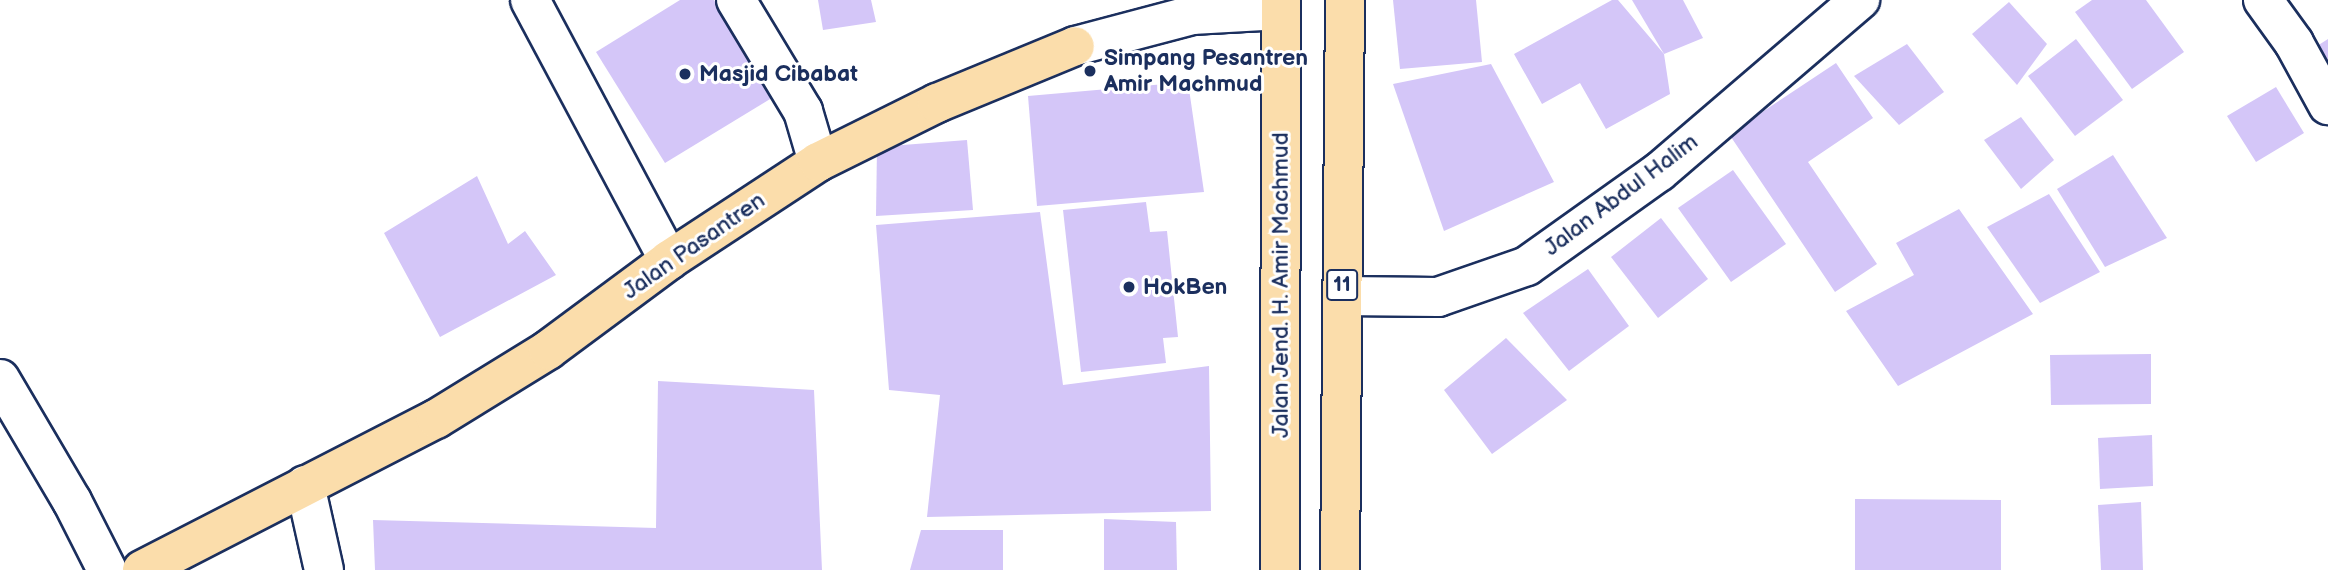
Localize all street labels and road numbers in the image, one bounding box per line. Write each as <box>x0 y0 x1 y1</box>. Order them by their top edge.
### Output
street label: Jalan Abdul Halim <box>1539 128 1703 262</box>
street label: Jalan Jend. H. Amir Machmud <box>1267 132 1295 438</box>
street label: Jalan Pasantren <box>618 187 770 305</box>
road number: 11 <box>1324 268 1360 302</box>

